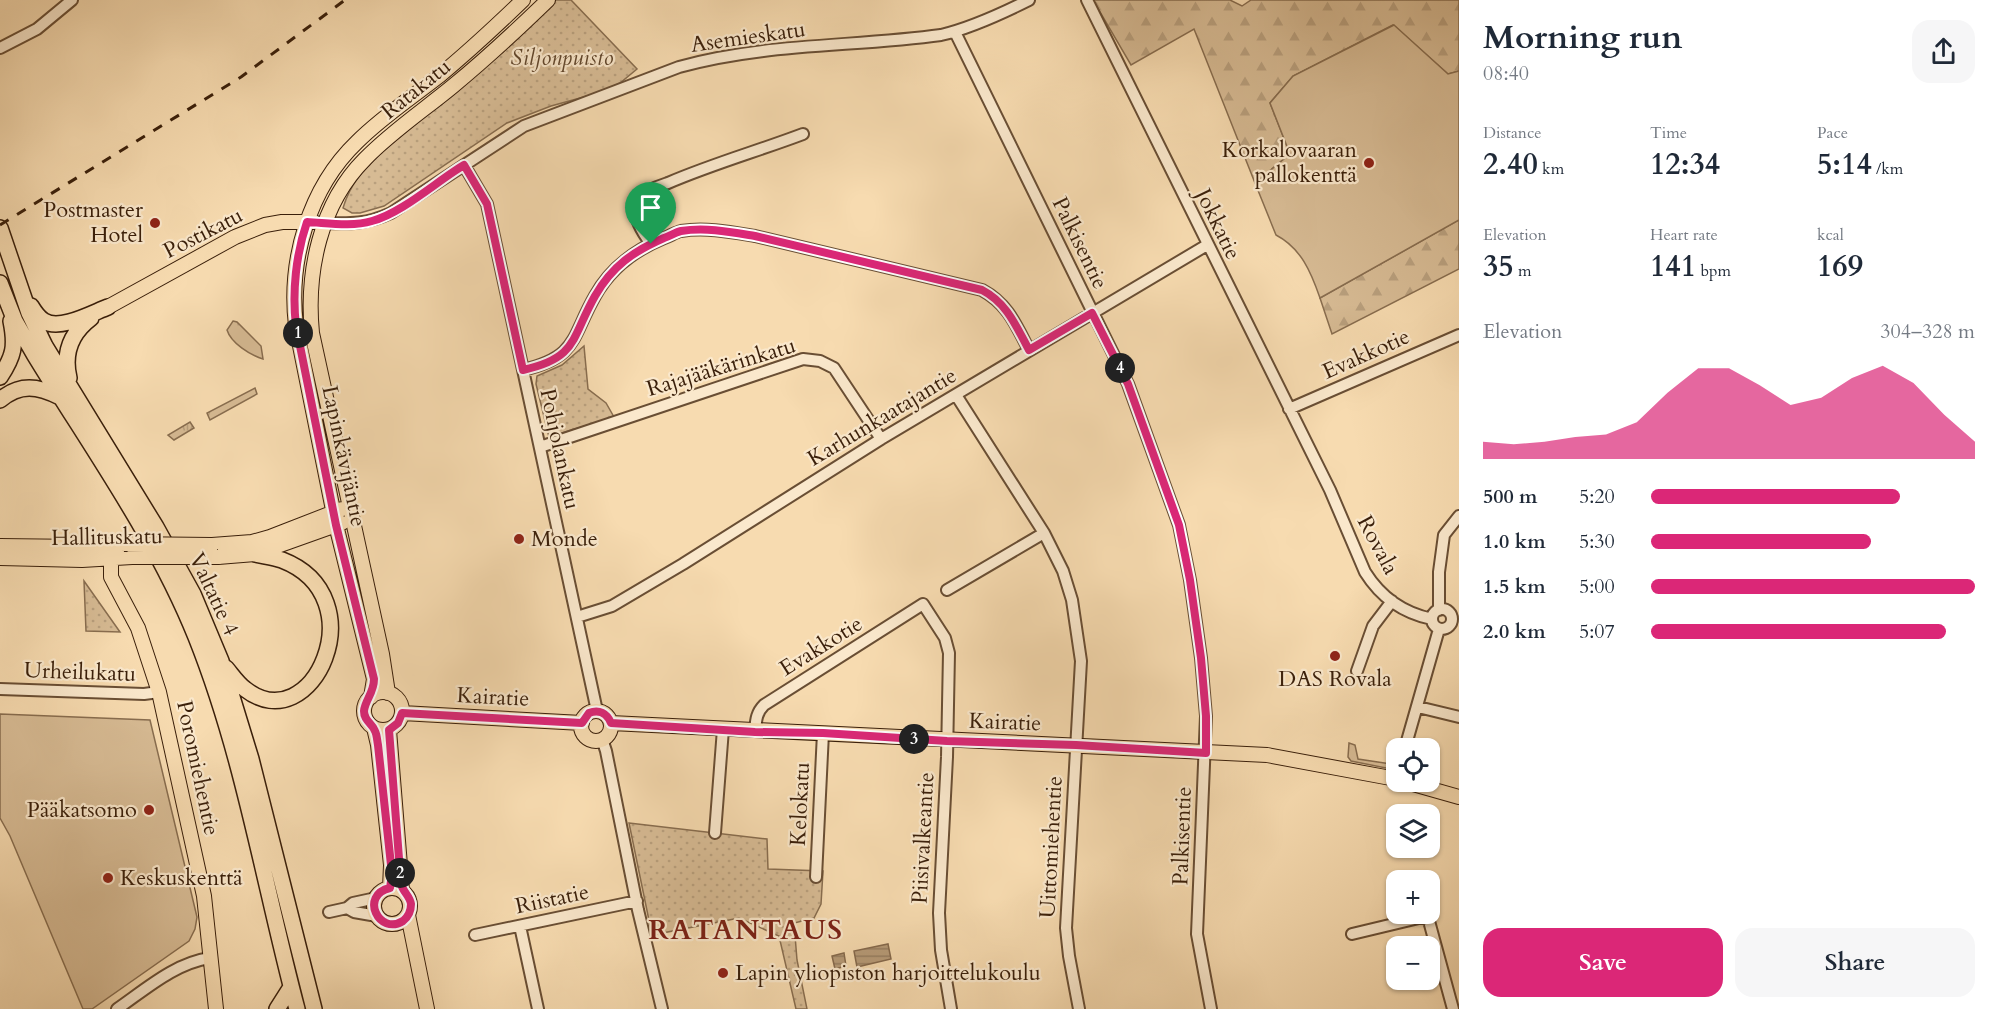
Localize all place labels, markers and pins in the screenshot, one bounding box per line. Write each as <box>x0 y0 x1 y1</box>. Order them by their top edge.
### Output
place label: Korkalovaaran pallokenttä <box>1222 135 1357 190</box>
marker: Korkalovaaran pallokenttä <box>1362 156 1376 170</box>
pin <box>625 182 676 244</box>
place label: Postmaster Hotel <box>43 195 144 250</box>
marker: Postmaster Hotel <box>148 216 162 230</box>
pin: 1 <box>283 318 313 348</box>
pin: 4 <box>1105 353 1135 383</box>
place label: Monde <box>531 524 598 554</box>
marker: Monde <box>512 532 526 546</box>
marker: DAS Rovala <box>1328 649 1342 663</box>
place label: DAS Rovala <box>1278 664 1392 694</box>
pin: 3 <box>899 724 929 754</box>
place label: Pääkatsomo <box>27 795 137 825</box>
marker: Pääkatsomo <box>142 803 156 817</box>
pin: 2 <box>385 858 415 888</box>
place label: Keskuskenttä <box>120 863 243 893</box>
marker: Keskuskenttä <box>101 871 115 885</box>
place label: Lapin yliopiston harjoittelukoulu <box>735 958 1041 988</box>
marker: Lapin yliopiston harjoittelukoulu <box>716 966 730 980</box>

